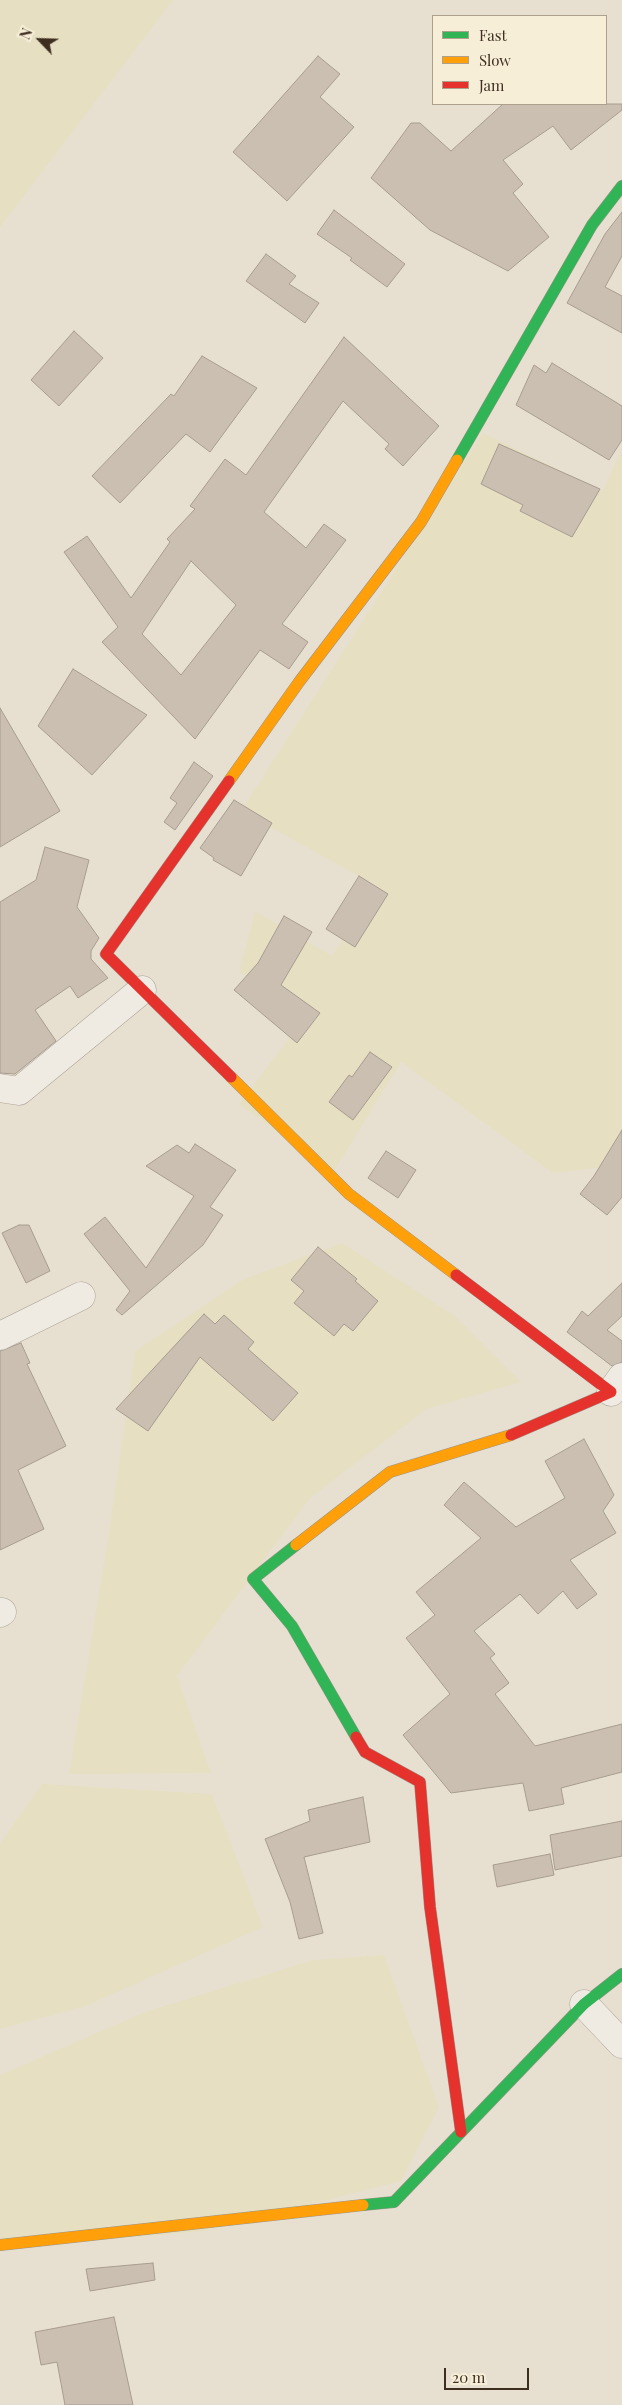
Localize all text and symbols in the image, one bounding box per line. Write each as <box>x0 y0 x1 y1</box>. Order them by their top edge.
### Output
north arrow <box>15 15 65 65</box>
legend <box>432 15 607 105</box>
text: N <box>15 25 37 42</box>
text: Fast <box>479 25 507 45</box>
text: Slow <box>479 50 511 70</box>
text: Jam <box>479 75 504 95</box>
scale bar <box>447 2358 532 2390</box>
text: 20 m <box>452 2367 485 2387</box>

